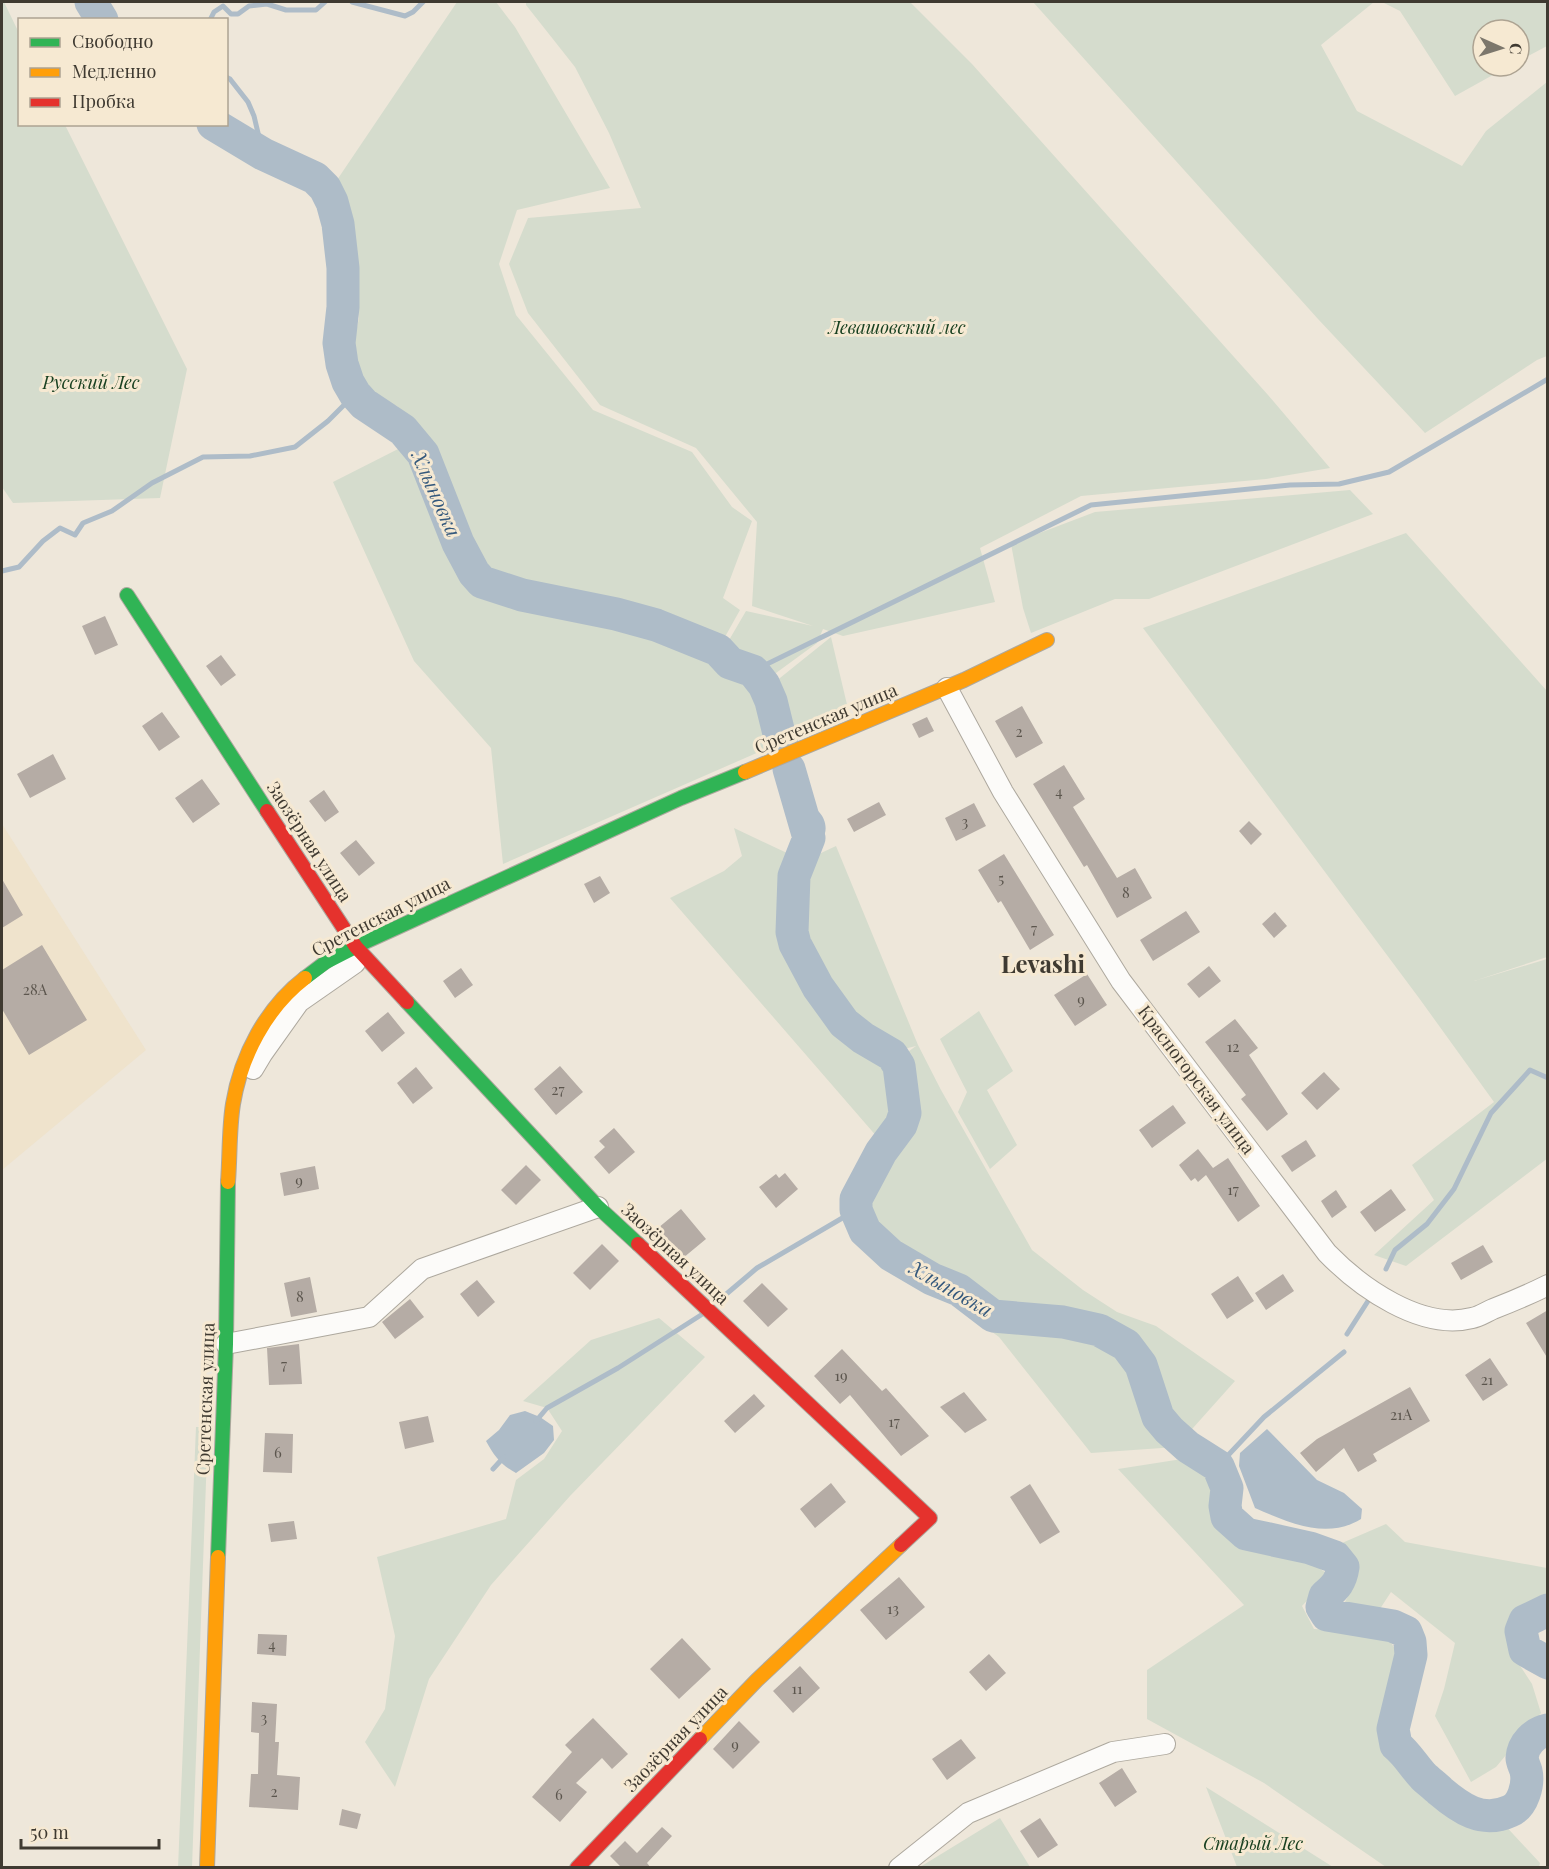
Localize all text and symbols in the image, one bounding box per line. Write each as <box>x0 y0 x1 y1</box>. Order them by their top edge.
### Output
legend <box>18 18 228 126</box>
north arrow <box>1471 18 1531 78</box>
text: Свободно <box>72 29 153 53</box>
text: С <box>1506 43 1527 55</box>
text: Медленно <box>72 59 157 83</box>
text: Пробка <box>72 89 135 113</box>
park label: Левашовский лес <box>826 315 966 339</box>
park label: Русский Лес <box>42 370 140 394</box>
water label: Хлыновка <box>406 445 468 541</box>
street label: Сретенская улица <box>751 677 901 759</box>
house number: 2 <box>1015 721 1023 741</box>
street label: Заозёрная улица <box>262 777 358 906</box>
house number: 4 <box>1055 781 1063 801</box>
house number: 3 <box>962 811 969 831</box>
house number: 5 <box>998 868 1004 888</box>
street label: Сретенская улица <box>307 871 454 961</box>
house number: 8 <box>1122 882 1130 902</box>
house number: 7 <box>1031 918 1037 938</box>
district label: Levashi <box>1001 947 1085 979</box>
house number: 28А <box>23 979 48 999</box>
house number: 9 <box>1077 989 1085 1009</box>
street label: Красногорская улица <box>1133 1000 1261 1159</box>
house number: 12 <box>1227 1036 1239 1056</box>
house number: 27 <box>551 1079 565 1099</box>
house number: 9 <box>295 1170 303 1190</box>
house number: 17 <box>1227 1179 1239 1199</box>
street label: Заозёрная улица <box>617 1197 735 1310</box>
water label: Хлыновка <box>905 1253 998 1322</box>
house number: 8 <box>296 1286 304 1306</box>
street label: Сретенская улица <box>190 1322 220 1476</box>
house number: 7 <box>281 1354 287 1374</box>
house number: 19 <box>834 1365 848 1385</box>
house number: 21 <box>1481 1369 1494 1389</box>
house number: 21А <box>1390 1404 1413 1424</box>
house number: 17 <box>888 1411 900 1431</box>
house number: 6 <box>274 1442 282 1462</box>
house number: 13 <box>887 1598 899 1618</box>
house number: 4 <box>268 1634 276 1654</box>
house number: 11 <box>791 1678 803 1698</box>
street label: Заозёрная улица <box>618 1680 732 1797</box>
house number: 3 <box>261 1707 268 1727</box>
house number: 9 <box>731 1734 739 1754</box>
house number: 2 <box>270 1781 278 1801</box>
house number: 6 <box>555 1784 563 1804</box>
scale bar <box>21 1812 159 1850</box>
text: 50 m <box>30 1820 69 1844</box>
park label: Старый Лес <box>1203 1831 1303 1855</box>

